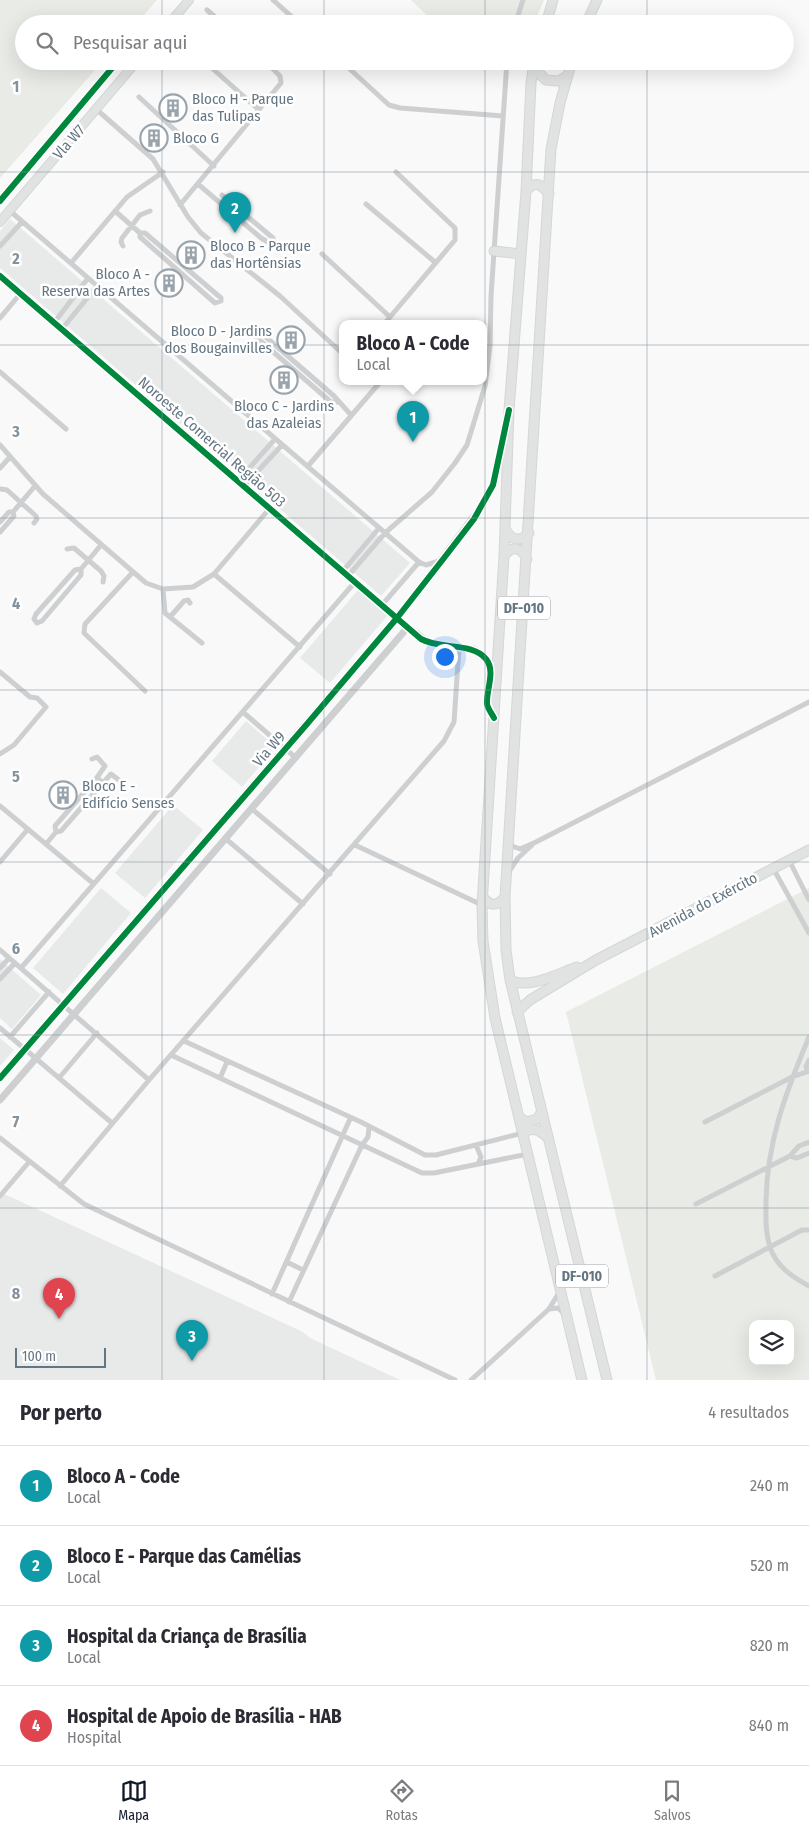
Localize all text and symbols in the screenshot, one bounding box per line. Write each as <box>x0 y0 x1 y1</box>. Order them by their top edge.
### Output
search box <box>15 15 794 70</box>
icon: search <box>33 29 61 57</box>
text: Pesquisar aqui <box>73 31 187 54</box>
text: 1 <box>13 77 19 96</box>
place label: Bloco H - Parque das Tulipas <box>192 90 294 125</box>
building icon: Bloco H - Parque das Tulipas <box>158 93 188 123</box>
street label: Vla W7 <box>49 121 89 163</box>
building icon: Bloco G <box>139 123 169 153</box>
place label: Bloco G <box>173 129 219 147</box>
pin: 2 <box>219 192 251 233</box>
place label: Bloco B - Parque das Hortênsias <box>210 237 311 272</box>
building icon: Bloco B - Parque das Hortênsias <box>176 240 206 270</box>
text: 2 <box>11 249 20 268</box>
place label: Bloco A - Reserva das Artes <box>41 265 150 300</box>
building icon: Bloco A - Reserva das Artes <box>154 268 184 298</box>
popup <box>339 320 487 385</box>
place label: Bloco D - Jardins dos Bougainvilles <box>164 322 272 357</box>
building icon: Bloco D - Jardins dos Bougainvilles <box>276 325 306 355</box>
text: Bloco A - Code <box>357 332 469 355</box>
text: Local <box>357 355 390 374</box>
building icon: Bloco C - Jardins das Azaleias <box>269 365 299 395</box>
street label: Noroeste Comercial Região 503 <box>135 373 289 511</box>
place label: Bloco C - Jardins das Azaleias <box>234 397 334 432</box>
pin: 1 <box>397 401 429 442</box>
text: 3 <box>11 422 20 441</box>
text: 4 <box>12 594 20 613</box>
road number: DF-010 <box>498 596 550 620</box>
your location <box>432 644 458 670</box>
street label: Via W9 <box>249 728 289 770</box>
text: 5 <box>12 767 20 786</box>
place label: Bloco E - Edifício Senses <box>82 777 174 812</box>
building icon: Bloco E - Edifício Senses <box>48 780 78 810</box>
street label: Avenida do Exército <box>646 869 760 941</box>
text: 6 <box>12 939 20 958</box>
text: 7 <box>13 1112 20 1131</box>
road number: DF-010 <box>556 1264 608 1288</box>
pin: 4 <box>43 1278 75 1319</box>
text: 8 <box>12 1284 21 1303</box>
pin: 3 <box>176 1320 208 1361</box>
map controls <box>749 1320 794 1365</box>
button: layers <box>749 1320 794 1365</box>
scale bar <box>15 1345 106 1368</box>
text: 100 m <box>22 1348 56 1365</box>
text: Por perto <box>20 1400 102 1426</box>
text: 4 resultados <box>708 1403 789 1422</box>
text: Bloco A - Code <box>67 1465 180 1488</box>
text: 1 <box>33 1476 39 1495</box>
text: 240 m <box>750 1476 789 1495</box>
text: Local <box>67 1488 101 1507</box>
text: Bloco E - Parque das Camélias <box>67 1545 301 1568</box>
text: 2 <box>32 1556 40 1575</box>
text: 520 m <box>750 1556 789 1575</box>
text: Local <box>67 1568 101 1587</box>
text: Hospital da Criança de Brasília <box>67 1625 307 1648</box>
text: 3 <box>32 1636 40 1655</box>
text: 820 m <box>750 1636 789 1655</box>
text: Local <box>67 1648 101 1667</box>
text: Hospital de Apoio de Brasília - HAB <box>67 1705 342 1728</box>
text: 4 <box>32 1716 40 1735</box>
text: 840 m <box>749 1716 789 1735</box>
text: Hospital <box>67 1728 122 1747</box>
tab: Mapa <box>118 1777 149 1824</box>
tab: Rotas <box>386 1777 418 1824</box>
tab: Salvos <box>654 1777 691 1824</box>

